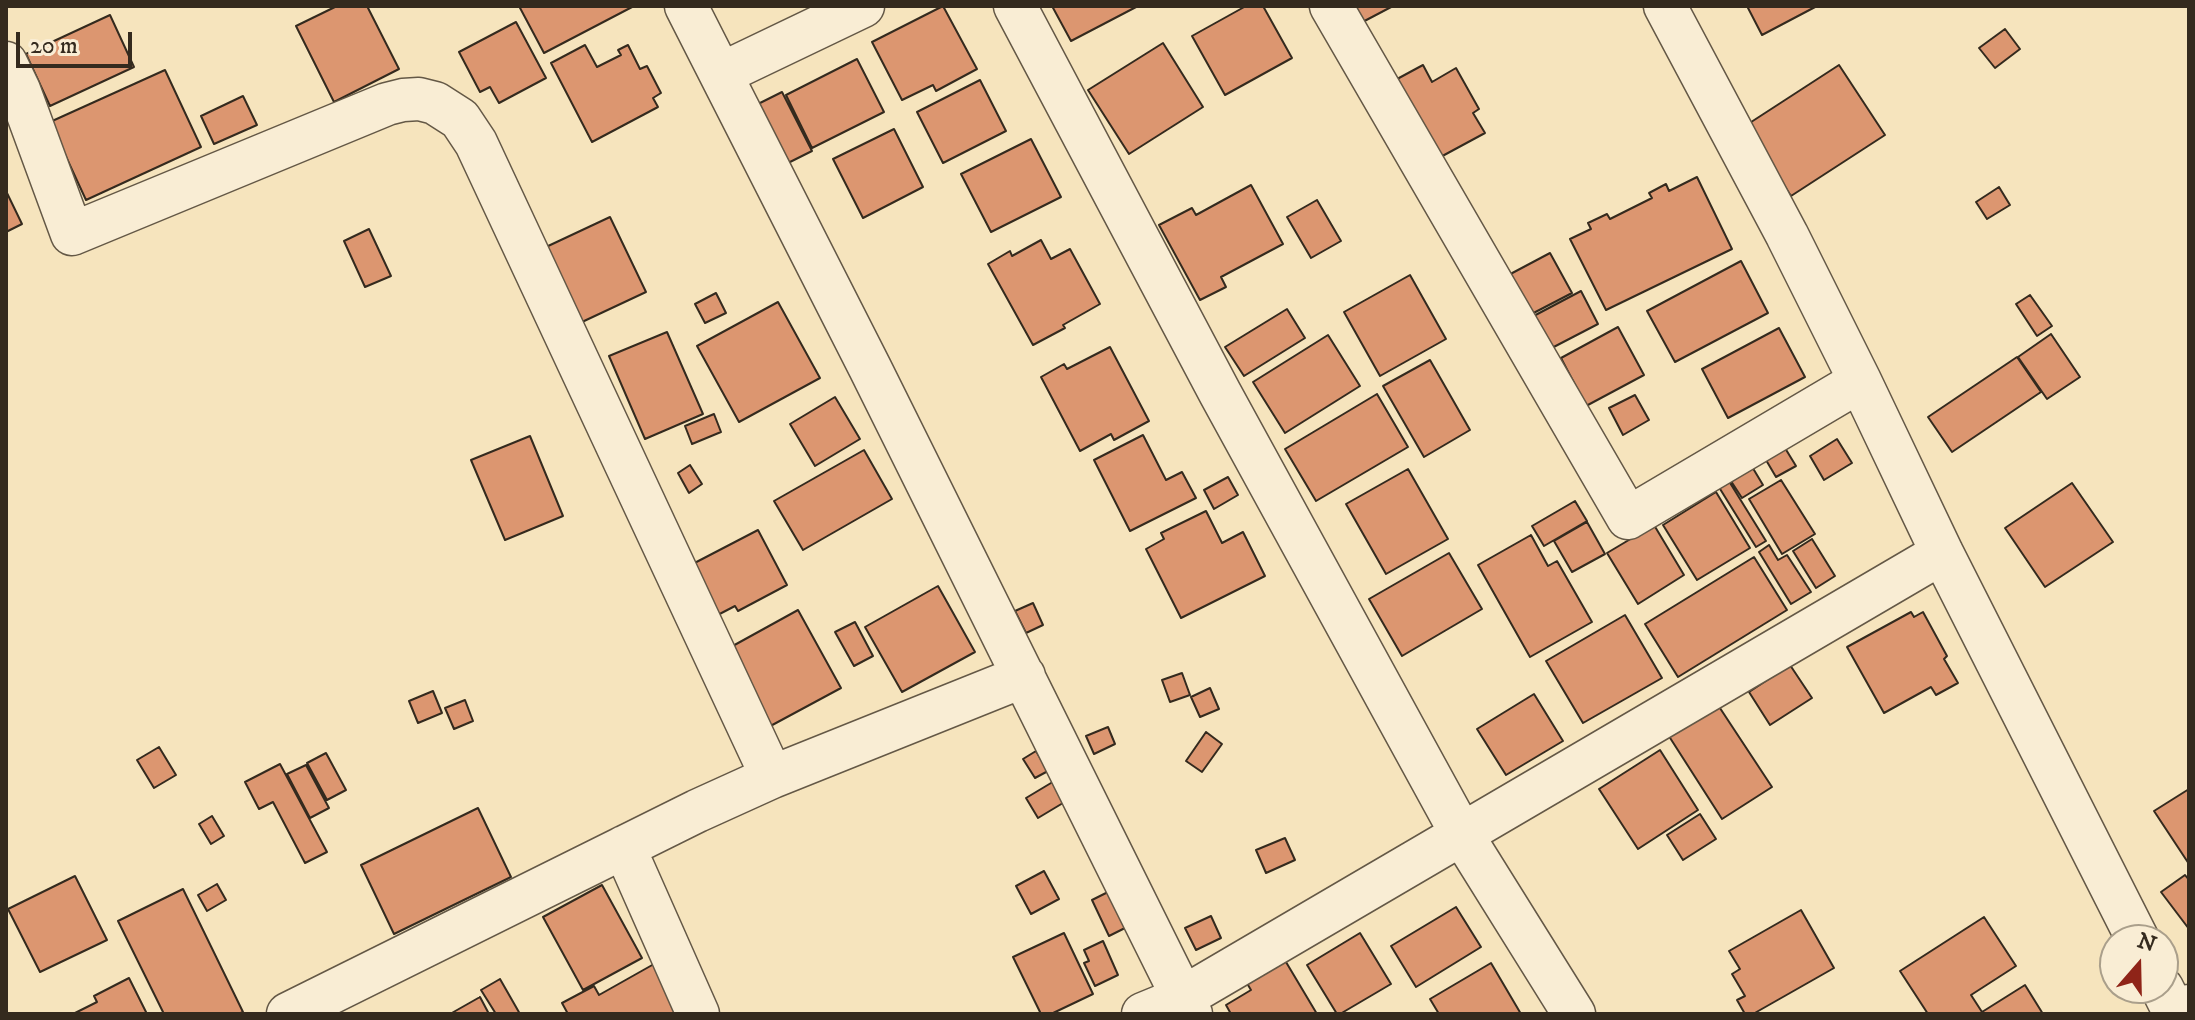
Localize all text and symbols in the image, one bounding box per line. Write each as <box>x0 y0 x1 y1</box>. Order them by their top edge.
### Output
scale bar <box>20 16 136 66</box>
text: 20 m <box>30 31 78 61</box>
north arrow <box>2099 924 2179 1004</box>
text: N <box>2134 927 2160 959</box>

